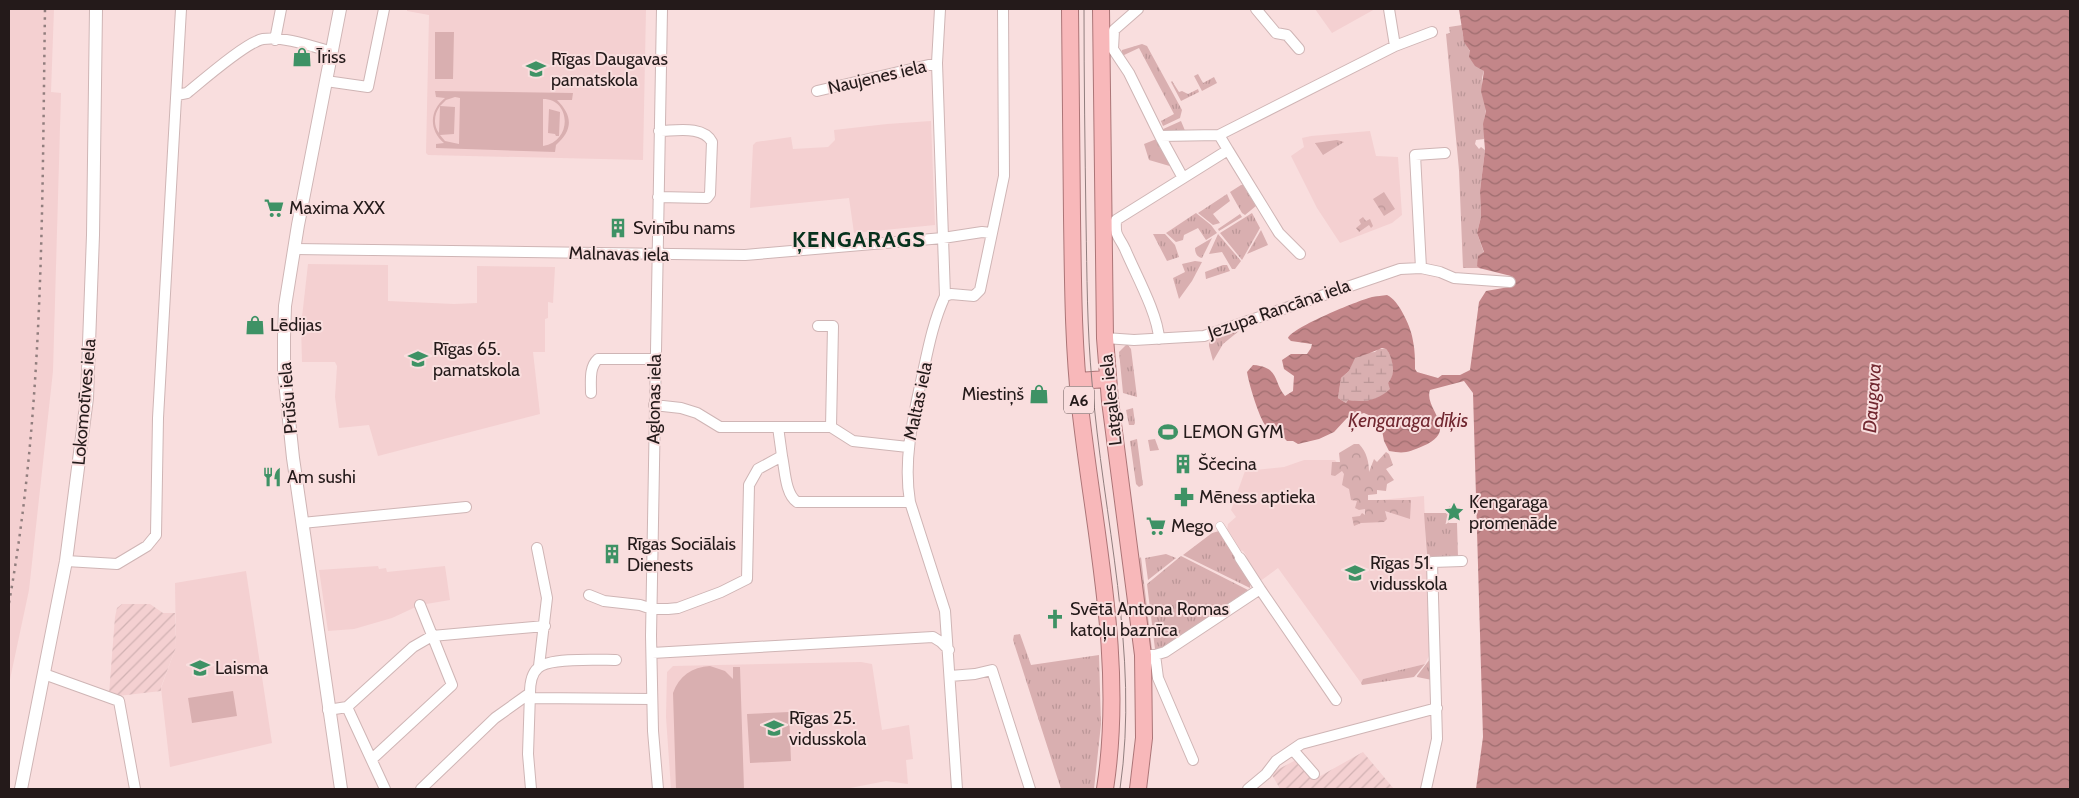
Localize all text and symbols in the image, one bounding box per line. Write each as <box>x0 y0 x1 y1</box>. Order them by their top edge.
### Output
shop icon: Īriss <box>291 46 313 68</box>
place label: Īriss <box>316 46 346 68</box>
place label: Rīgas Daugavas pamatskola <box>551 48 668 91</box>
street label: Naujenes iela <box>826 55 929 99</box>
school or university icon: Rīgas Daugavas pamatskola <box>525 58 547 80</box>
supermarket icon: Maxima XXX <box>263 197 285 219</box>
place label: Maxima XXX <box>289 197 385 219</box>
building icon: Svinību nams <box>607 217 629 239</box>
place label: Svinību nams <box>633 217 735 239</box>
district label: ĶENGARAGS <box>792 226 926 254</box>
street label: Malnavas iela <box>569 242 670 266</box>
street label: Jezupa Rancāna iela <box>1204 274 1353 344</box>
shop icon: Lēdijas <box>244 314 266 336</box>
place label: Lēdijas <box>270 314 322 336</box>
street label: Lokomotīves iela <box>68 337 101 466</box>
place label: Rīgas 65. pamatskola <box>433 338 520 381</box>
school or university icon: Rīgas 65. pamatskola <box>407 348 429 370</box>
street label: Aglonas iela <box>642 353 666 444</box>
street label: Latgales iela <box>1095 353 1127 447</box>
street label: Maltas iela <box>899 360 937 442</box>
street label: Prūšu iela <box>274 361 302 435</box>
water label: Daugava <box>1858 363 1886 433</box>
place label: Miestiņš <box>962 383 1024 406</box>
shop icon: Miestiņš <box>1028 383 1050 405</box>
road number: A6 <box>1064 386 1094 414</box>
water label: Ķengaraga dīķis <box>1348 409 1468 432</box>
sports icon: LEMON GYM <box>1157 421 1179 443</box>
place label: LEMON GYM <box>1183 421 1284 443</box>
building icon: Ščecina <box>1172 453 1194 475</box>
place label: Ščecina <box>1198 453 1257 475</box>
restaurant icon: Am sushi <box>261 466 283 488</box>
place label: Am sushi <box>287 466 356 488</box>
pharmacy icon: Mēness aptieka <box>1173 486 1195 508</box>
place label: Mēness aptieka <box>1199 486 1316 508</box>
place label: Ķengaraga promenāde <box>1469 491 1557 534</box>
place icon: Ķengaraga promenāde <box>1443 501 1465 523</box>
supermarket icon: Mego <box>1145 515 1167 537</box>
place label: Mego <box>1171 515 1214 537</box>
place label: Rīgas Sociālais Dienests <box>627 533 736 576</box>
building icon: Rīgas Sociālais Dienests <box>601 543 623 565</box>
place label: Rīgas 51. vidusskola <box>1370 552 1448 595</box>
school or university icon: Rīgas 51. vidusskola <box>1344 562 1366 584</box>
place label: Svētā Antona Romas katoļu baznīca <box>1070 598 1229 642</box>
church icon: Svētā Antona Romas katoļu baznīca <box>1044 608 1066 630</box>
school or university icon: Laisma <box>189 657 211 679</box>
place label: Laisma <box>215 657 269 679</box>
place label: Rīgas 25. vidusskola <box>789 707 867 750</box>
school or university icon: Rīgas 25. vidusskola <box>763 717 785 739</box>

